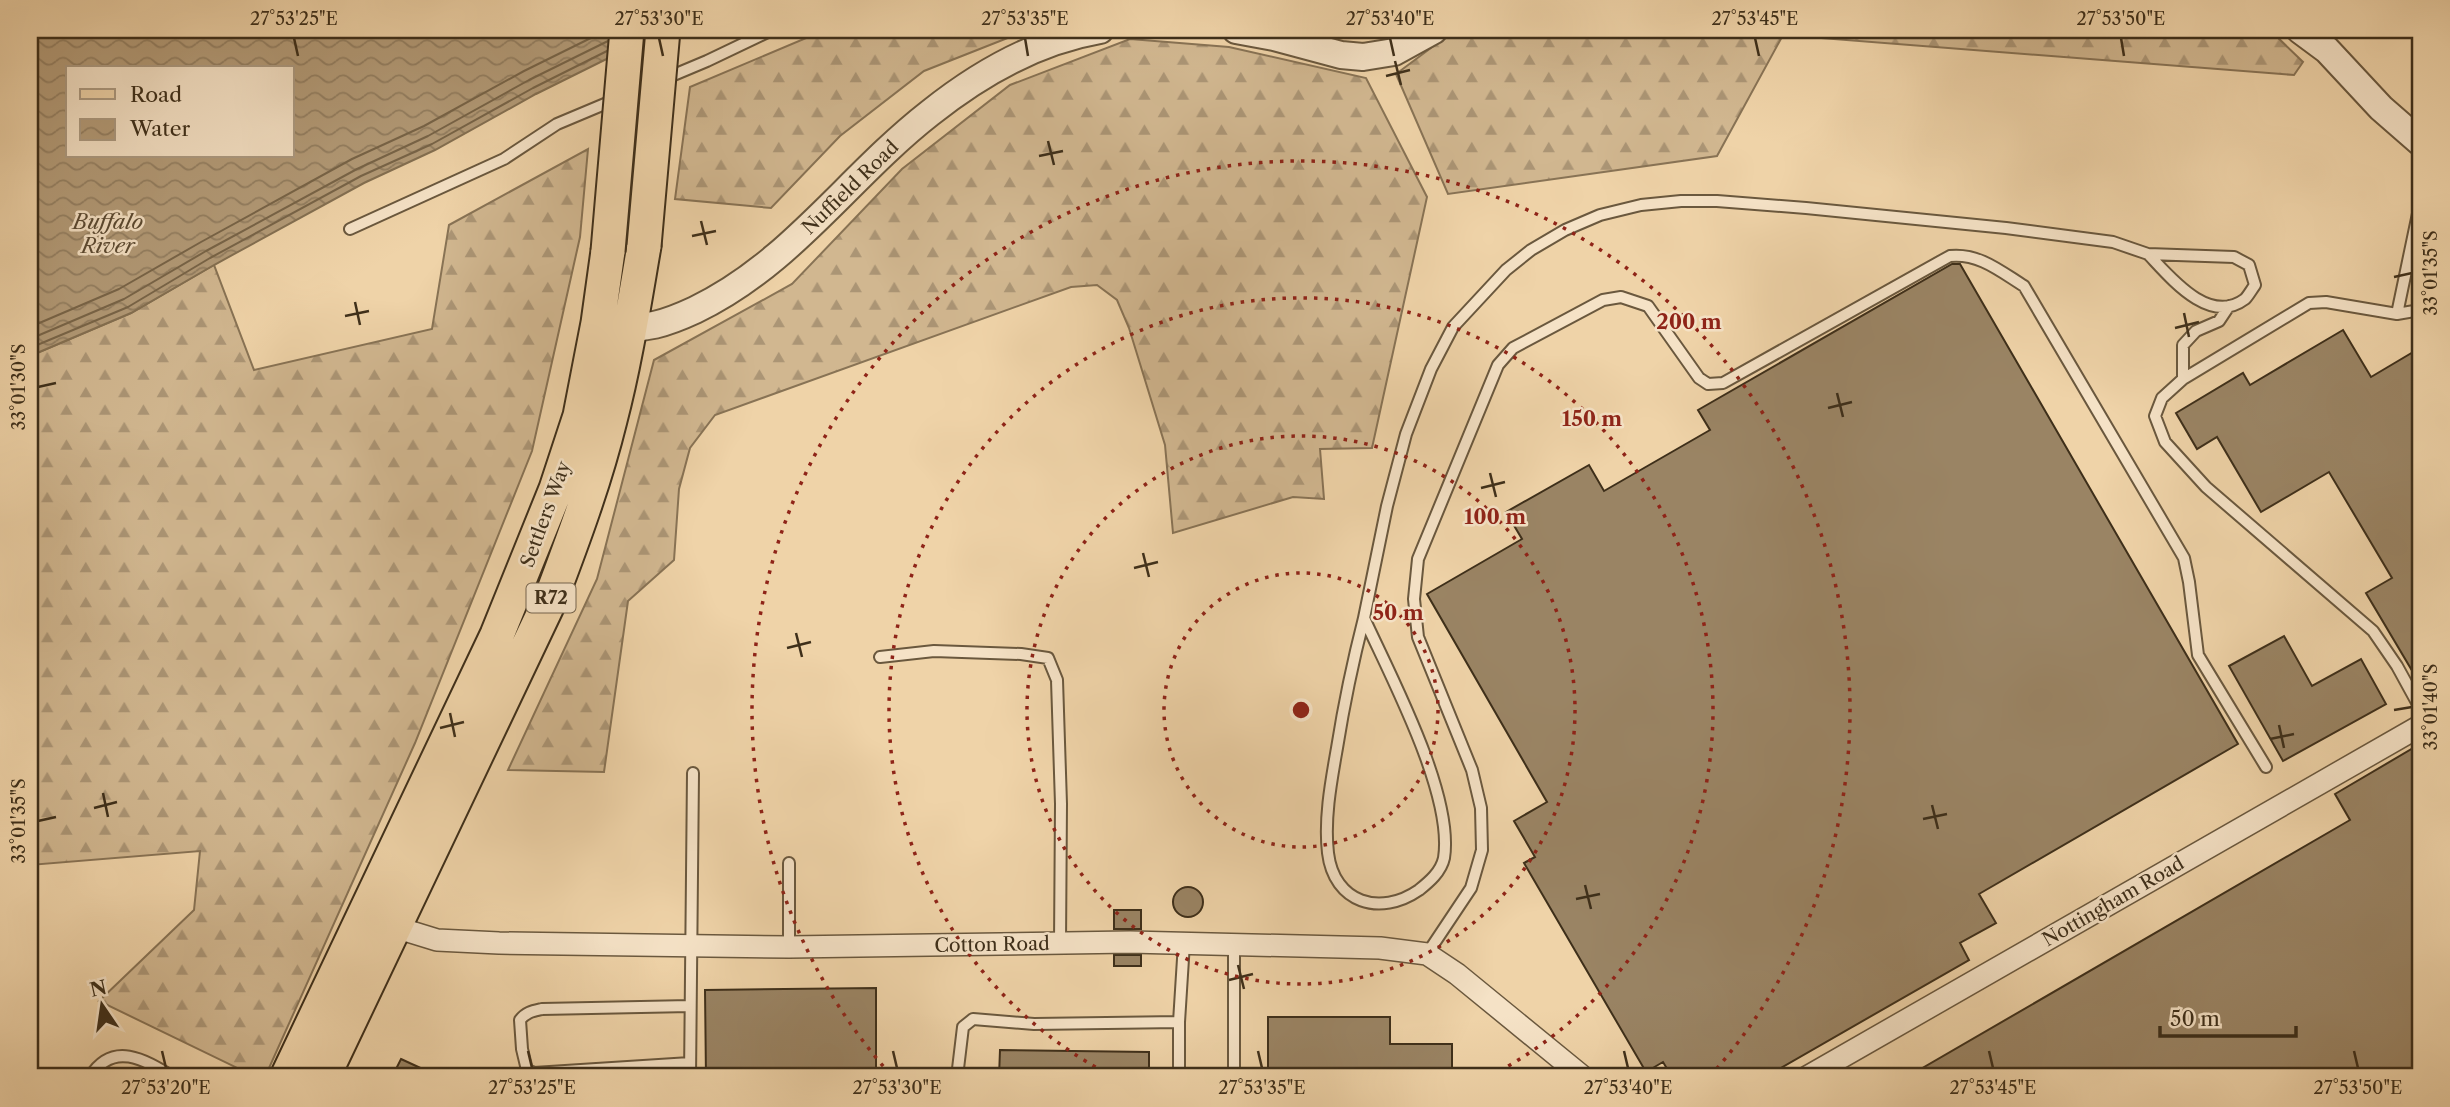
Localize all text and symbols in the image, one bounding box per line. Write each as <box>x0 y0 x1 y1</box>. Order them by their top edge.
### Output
text: 27°53'25"E <box>250 8 338 30</box>
text: 27°53'30"E <box>614 8 704 30</box>
text: 27°53'35"E <box>981 8 1069 30</box>
text: 27°53'40"E <box>1346 8 1434 30</box>
text: 27°53'45"E <box>1711 8 1799 30</box>
text: 27°53'50"E <box>2077 8 2165 30</box>
legend <box>66 66 294 158</box>
text: Road <box>130 82 182 107</box>
text: Water <box>129 116 190 141</box>
street label: Nuffield Road <box>797 135 904 239</box>
water label: Buffalo River <box>71 209 144 258</box>
text: 33°01'35"S <box>2420 230 2442 316</box>
text: 200 m <box>1656 309 1722 334</box>
text: 33°01'30"S <box>8 343 30 431</box>
text: 150 m <box>1562 406 1622 431</box>
street label: Settlers Way <box>516 457 576 571</box>
text: 100 m <box>1464 504 1526 529</box>
road number: R72 <box>526 584 576 612</box>
text: 50 m <box>1372 600 1424 625</box>
text: 33°01'40"S <box>2420 664 2442 750</box>
centre of rings <box>1289 698 1313 722</box>
text: 33°01'35"S <box>8 778 30 864</box>
street label: Nottingham Road <box>2038 851 2188 951</box>
street label: Cotton Road <box>934 932 1050 957</box>
north arrow <box>66 970 136 1040</box>
text: N <box>88 976 109 1002</box>
scale bar <box>2160 995 2296 1039</box>
text: 50 m <box>2170 1006 2220 1031</box>
text: 27°53'20"E <box>121 1077 211 1099</box>
text: 27°53'25"E <box>488 1077 576 1099</box>
text: 27°53'30"E <box>852 1077 942 1099</box>
text: 27°53'35"E <box>1218 1077 1306 1099</box>
text: 27°53'40"E <box>1584 1077 1672 1099</box>
text: 27°53'45"E <box>1949 1077 2037 1099</box>
text: 27°53'50"E <box>2314 1077 2402 1099</box>

